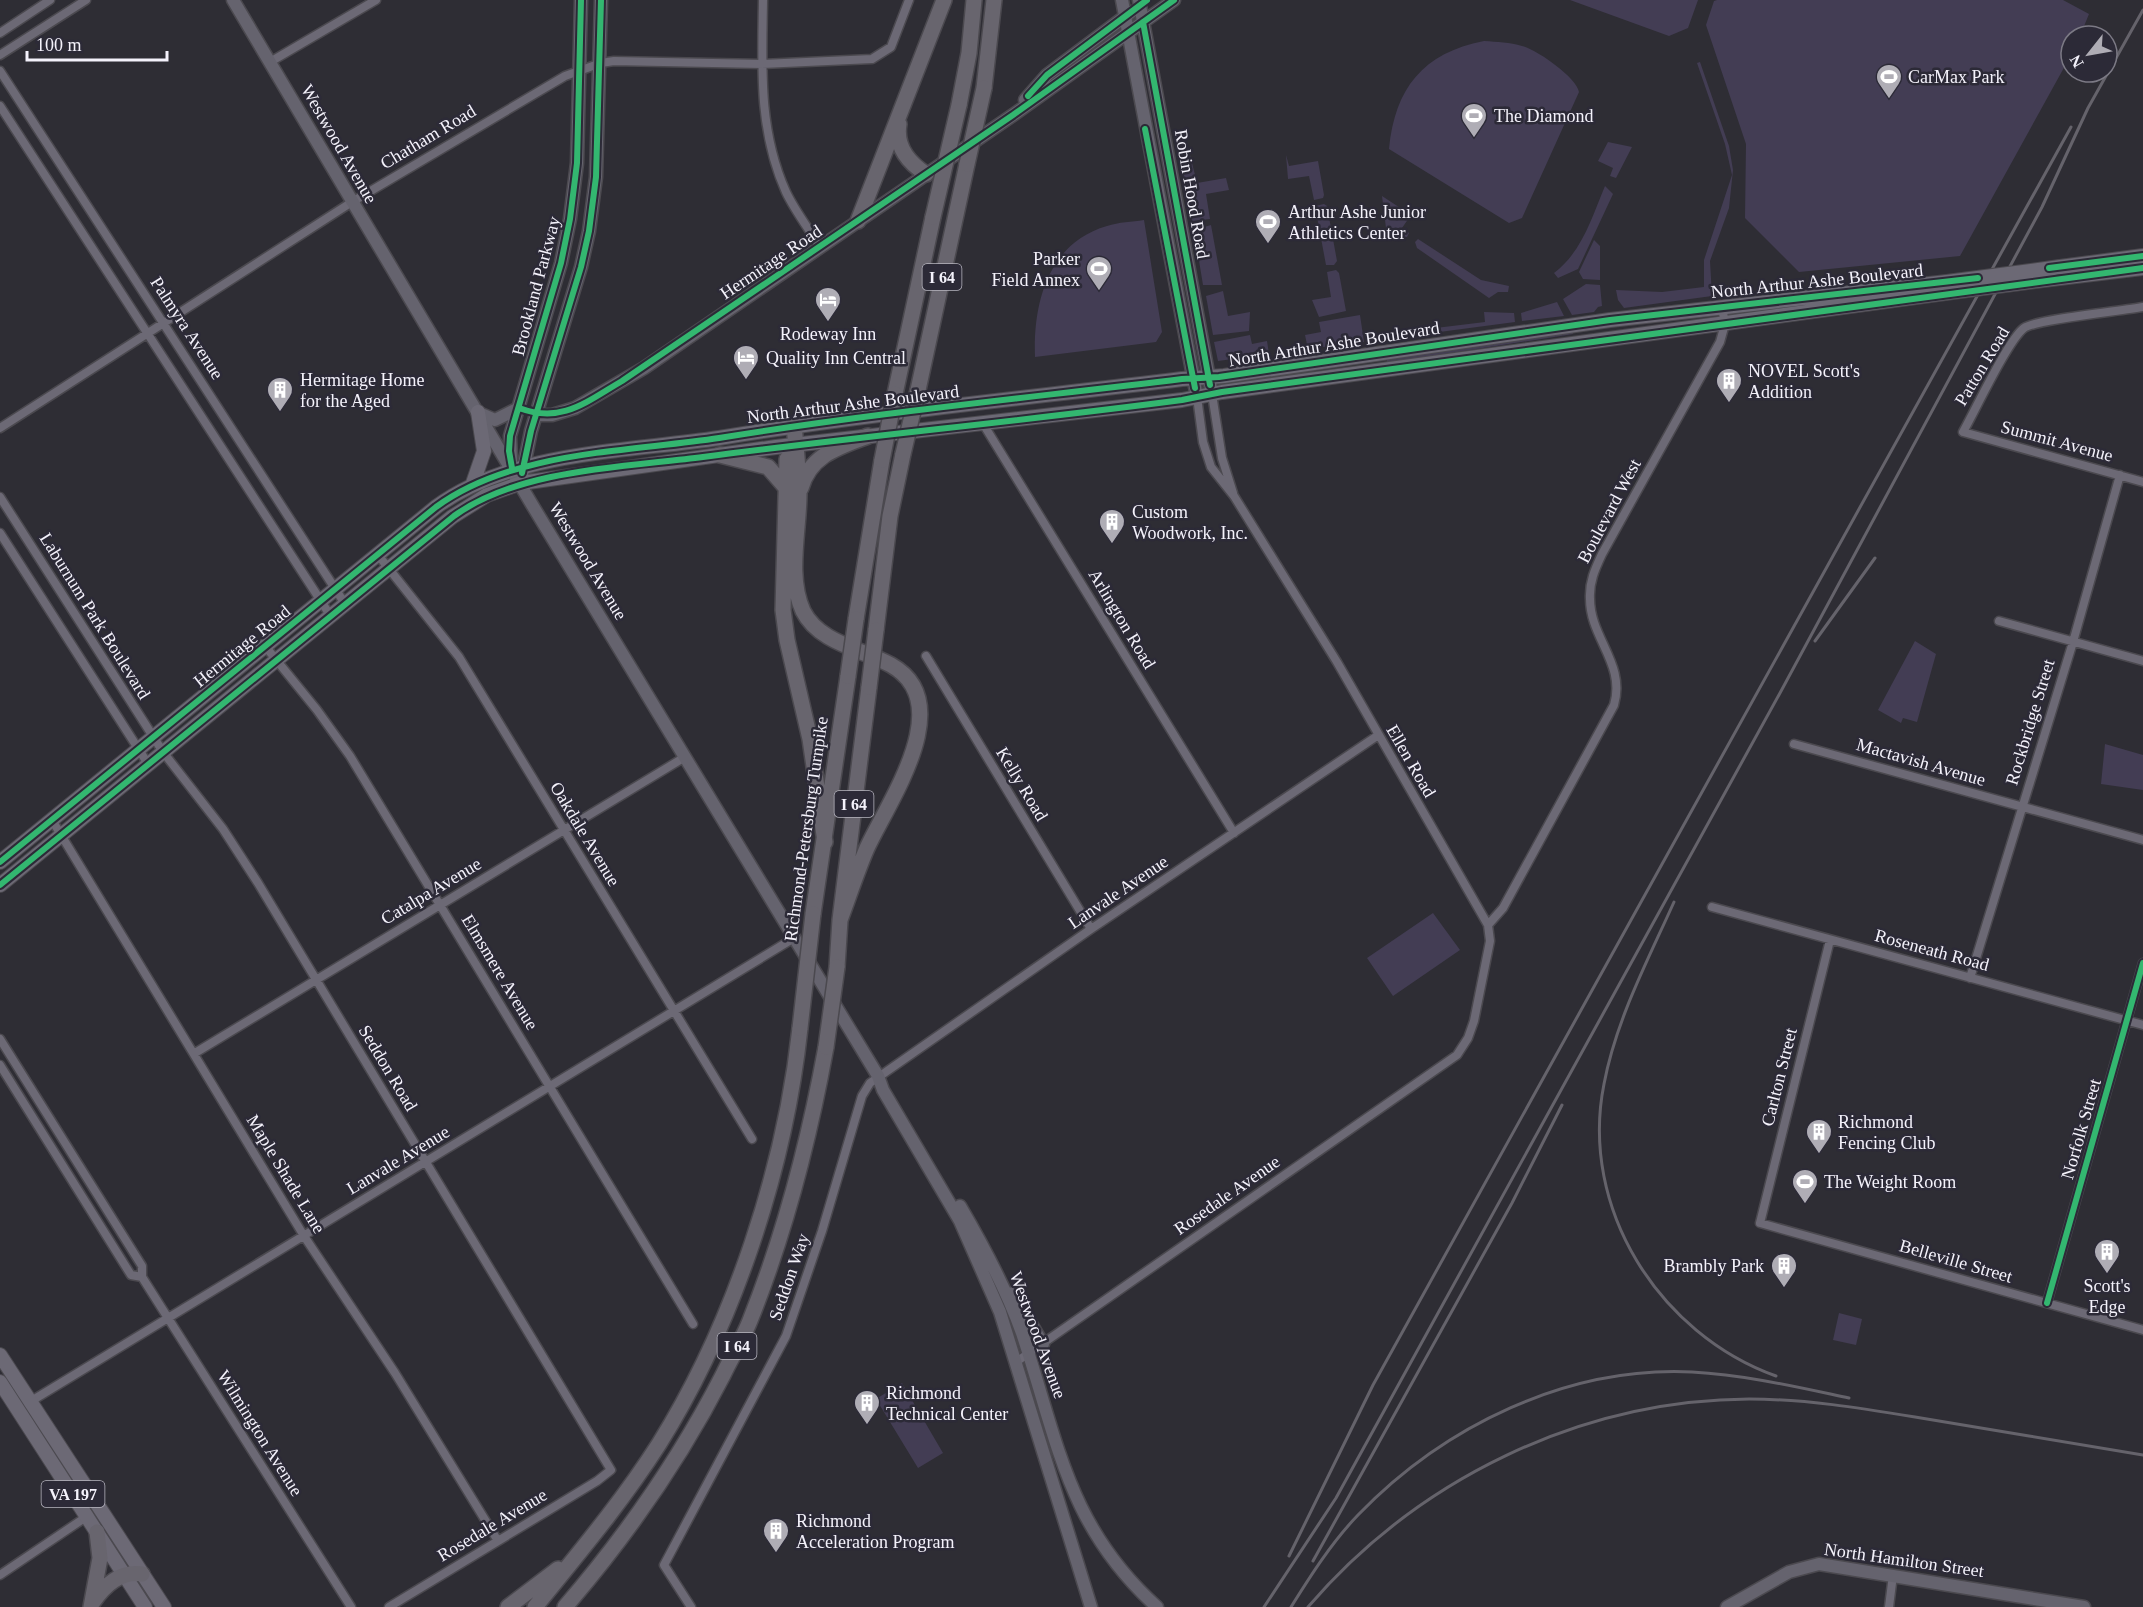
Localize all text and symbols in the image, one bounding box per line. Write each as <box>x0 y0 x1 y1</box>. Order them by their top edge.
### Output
scale bar <box>27 24 166 62</box>
north arrow <box>2059 24 2119 84</box>
text: 100 m <box>36 35 82 55</box>
text: N <box>2066 52 2087 71</box>
sports icon: CarMax Park <box>1874 62 1904 100</box>
place label: CarMax Park <box>1908 67 2004 87</box>
street label: Westwood Avenue <box>297 81 381 207</box>
street label: Chatham Road <box>377 101 479 173</box>
sports icon: The Diamond <box>1459 101 1489 139</box>
place label: The Diamond <box>1494 106 1593 126</box>
street label: Robin Hood Road <box>1171 128 1213 260</box>
place label: Arthur Ashe Junior Athletics Center <box>1288 202 1426 243</box>
sports icon: Arthur Ashe Junior Athletics Center <box>1253 207 1283 245</box>
street label: Brookland Parkway <box>508 214 564 358</box>
street label: Hermitage Road <box>716 221 826 303</box>
place label: Parker Field Annex <box>992 249 1080 290</box>
sports icon: Parker Field Annex <box>1084 254 1114 292</box>
street label: North Arthur Ashe Boulevard <box>1710 260 1924 302</box>
road number: I 64 <box>922 264 962 290</box>
street label: Palmyra Avenue <box>146 273 228 383</box>
hotel icon: Rodeway Inn <box>813 285 843 323</box>
street label: North Arthur Ashe Boulevard <box>1227 317 1441 371</box>
street label: Patton Road <box>1951 323 2013 409</box>
place label: Rodeway Inn <box>780 324 876 344</box>
hotel icon: Quality Inn Central <box>731 343 761 381</box>
place label: Quality Inn Central <box>766 348 906 368</box>
place label: NOVEL Scott's Addition <box>1748 361 1860 402</box>
building icon: NOVEL Scott's Addition <box>1714 366 1744 404</box>
place label: Hermitage Home for the Aged <box>300 370 424 411</box>
building icon: Hermitage Home for the Aged <box>265 375 295 413</box>
street label: North Arthur Ashe Boulevard <box>746 381 960 427</box>
street label: Summit Avenue <box>1999 416 2115 466</box>
street label: Boulevard West <box>1573 456 1645 566</box>
street label: Westwood Avenue <box>545 499 631 623</box>
place label: Custom Woodwork, Inc. <box>1132 502 1248 543</box>
building icon: Custom Woodwork, Inc. <box>1097 507 1127 545</box>
street label: Laburnum Park Boulevard <box>36 529 154 703</box>
street label: Arlington Road <box>1084 566 1160 672</box>
street label: Hermitage Road <box>190 601 294 691</box>
street label: Rockbridge Street <box>2001 657 2059 787</box>
street label: Richmond-Petersburg Turnpike <box>780 715 832 943</box>
street label: Ellen Road <box>1382 721 1440 801</box>
street label: Mactavish Avenue <box>1854 734 1988 790</box>
street label: Kelly Road <box>992 743 1052 825</box>
street label: Oakdale Avenue <box>546 778 624 890</box>
road number: I 64 <box>834 791 874 817</box>
street label: Lanvale Avenue <box>1064 851 1172 933</box>
street label: Catalpa Avenue <box>377 853 485 929</box>
street label: Elmsmere Avenue <box>458 911 542 1033</box>
street label: Roseneath Road <box>1873 925 1991 975</box>
street label: Seddon Road <box>355 1021 421 1115</box>
street label: Carlton Street <box>1757 1026 1801 1128</box>
street label: Norfolk Street <box>2057 1077 2105 1181</box>
street label: Maple Shade Lane <box>243 1111 329 1237</box>
place label: Richmond Fencing Club <box>1838 1112 1936 1153</box>
building icon: Richmond Fencing Club <box>1804 1117 1834 1155</box>
street label: Lanvale Avenue <box>343 1122 453 1198</box>
street label: Rosedale Avenue <box>1170 1151 1284 1239</box>
sports icon: The Weight Room <box>1790 1167 1820 1205</box>
place label: The Weight Room <box>1824 1172 1956 1192</box>
street label: Seddon Way <box>765 1231 813 1323</box>
street label: Belleville Street <box>1897 1235 2015 1287</box>
building icon: Scott's Edge <box>2092 1237 2122 1275</box>
building icon: Brambly Park <box>1769 1251 1799 1289</box>
place label: Brambly Park <box>1664 1256 1764 1276</box>
street label: Westwood Avenue <box>1006 1269 1070 1401</box>
place label: Scott's Edge <box>2083 1276 2131 1317</box>
road number: I 64 <box>718 1333 756 1359</box>
street label: Wilmington Avenue <box>213 1366 307 1500</box>
place label: Richmond Technical Center <box>886 1383 1008 1424</box>
building icon: Richmond Technical Center <box>852 1388 882 1426</box>
road number: VA 197 <box>42 1481 104 1507</box>
street label: Rosedale Avenue <box>434 1484 550 1566</box>
place label: Richmond Acceleration Program <box>796 1511 954 1552</box>
building icon: Richmond Acceleration Program <box>761 1516 791 1554</box>
street label: North Hamilton Street <box>1823 1539 1985 1581</box>

